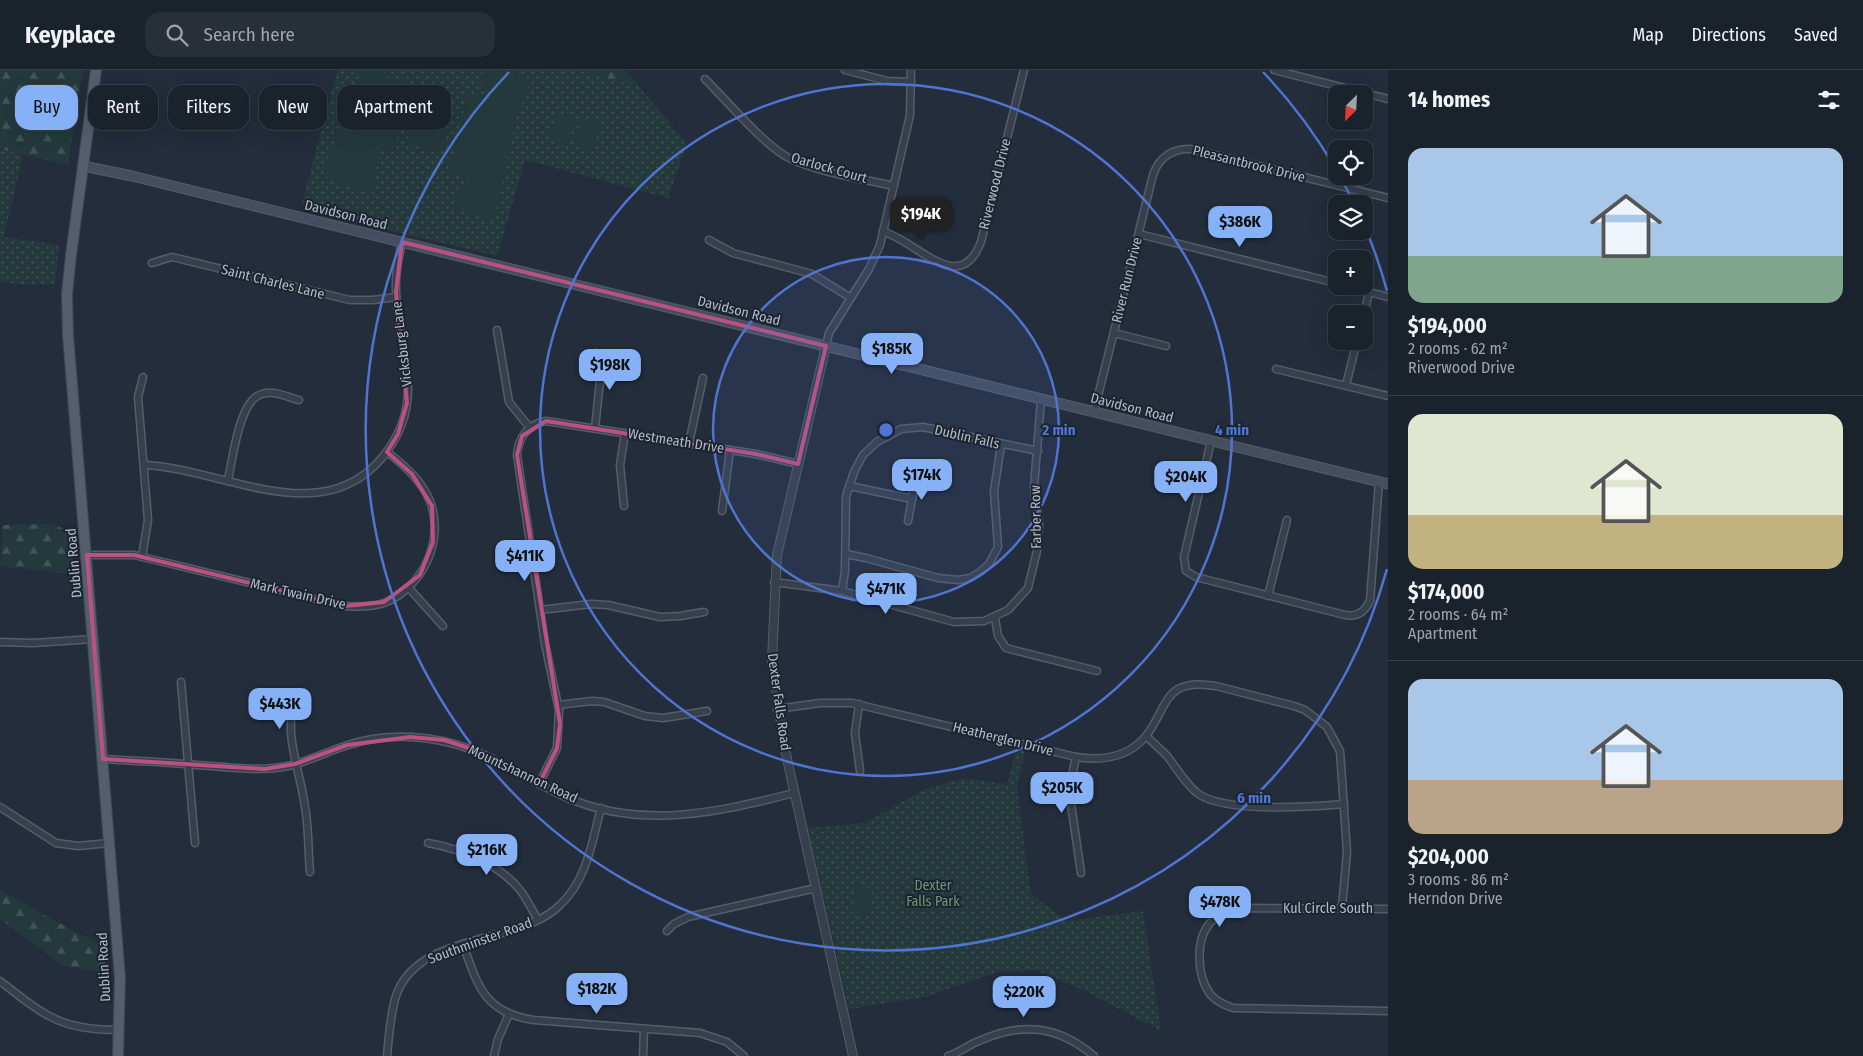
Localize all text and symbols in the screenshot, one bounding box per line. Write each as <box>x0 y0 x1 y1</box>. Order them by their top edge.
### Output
search box <box>145 12 495 57</box>
text: Keyplace <box>25 21 115 49</box>
icon: search <box>163 21 191 49</box>
text: Search here <box>203 23 295 46</box>
text: Map <box>1632 24 1664 46</box>
text: Directions <box>1692 24 1766 46</box>
text: Saved <box>1794 24 1838 46</box>
chip: Buy <box>15 85 78 130</box>
chip: Rent <box>88 85 158 130</box>
chip: Filters <box>168 85 249 130</box>
chip: New <box>259 85 327 130</box>
chip: Apartment <box>337 85 451 130</box>
north arrow <box>1328 85 1372 130</box>
map controls <box>1328 85 1373 350</box>
icon: filters <box>1815 86 1843 114</box>
text: 14 homes <box>1408 87 1490 113</box>
street label: Riverwood Drive <box>975 137 1015 231</box>
button: locate <box>1328 140 1373 185</box>
street label: Pleasantbrook Drive <box>1191 142 1307 186</box>
street label: Oarlock Court <box>789 149 869 187</box>
icon: home <box>1581 181 1671 271</box>
button: layers <box>1328 195 1373 240</box>
street label: Davidson Road <box>303 196 389 234</box>
pin: $194K <box>886 198 956 240</box>
text: $194K <box>901 204 941 223</box>
pin: $386K <box>1205 206 1275 248</box>
text: $386K <box>1219 212 1261 231</box>
street label: River Run Drive <box>1108 235 1146 325</box>
button: + <box>1328 250 1373 295</box>
street label: Saint Charles Lane <box>220 261 326 303</box>
street label: Davidson Road <box>696 292 782 330</box>
street label: Vicksburg Lane <box>388 300 416 388</box>
button: − <box>1328 305 1373 350</box>
text: $194,000 <box>1408 313 1487 339</box>
pin: $185K <box>857 332 927 375</box>
text: $185K <box>872 339 912 358</box>
text: 2 rooms · 62 m² <box>1408 339 1507 358</box>
pin: $198K <box>575 348 645 391</box>
text: $198K <box>590 355 630 374</box>
text: Riverwood Drive <box>1408 358 1515 377</box>
street label: Davidson Road <box>1089 389 1175 427</box>
centre of rings <box>877 421 895 439</box>
street label: Dublin Falls <box>933 421 1001 453</box>
text: 2 min <box>1041 421 1076 439</box>
text: 4 min <box>1215 421 1249 439</box>
street label: Westmeath Drive <box>627 425 725 457</box>
icon: home <box>1581 446 1671 536</box>
pin: $174K <box>887 458 957 501</box>
pin: $204K <box>1151 460 1221 503</box>
text: $174K <box>903 465 941 484</box>
text: $204K <box>1165 467 1207 486</box>
street label: Farber Row <box>1027 485 1045 549</box>
street label: Dublin Road <box>62 527 86 599</box>
pin: $411K <box>490 540 560 582</box>
text: $411K <box>506 546 544 565</box>
pin: $471K <box>851 572 921 615</box>
street label: Mark Twain Drive <box>249 575 347 613</box>
text: $471K <box>867 579 905 598</box>
text: $174,000 <box>1408 579 1485 605</box>
text: 2 rooms · 64 m² <box>1408 605 1508 624</box>
text: Apartment <box>1408 624 1477 643</box>
street label: Dexter Falls Road <box>764 652 794 752</box>
pin: $443K <box>245 688 315 730</box>
text: $443K <box>259 694 301 713</box>
icon: home <box>1581 711 1671 801</box>
street label: Heatherglen Drive <box>951 718 1055 760</box>
street label: Mountshannon Road <box>466 741 580 807</box>
pin: $205K <box>1027 772 1097 814</box>
text: $205K <box>1041 778 1083 797</box>
text: 6 min <box>1237 789 1271 807</box>
pin: $216K <box>452 834 522 876</box>
text: $216K <box>467 840 507 859</box>
text: $204,000 <box>1408 844 1489 870</box>
text: 3 rooms · 86 m² <box>1408 870 1509 889</box>
park label: Dexter Falls Park <box>906 877 960 910</box>
pin: $478K <box>1185 886 1255 928</box>
text: Herndon Drive <box>1408 889 1503 908</box>
text: $478K <box>1200 892 1240 911</box>
street label: Kul Circle South <box>1283 900 1373 917</box>
street label: Southminster Road <box>426 914 534 968</box>
street label: Dublin Road <box>94 932 114 1002</box>
pin: $182K <box>562 972 632 1015</box>
pin: $220K <box>989 976 1059 1018</box>
text: $182K <box>577 979 617 998</box>
text: $220K <box>1004 982 1044 1001</box>

